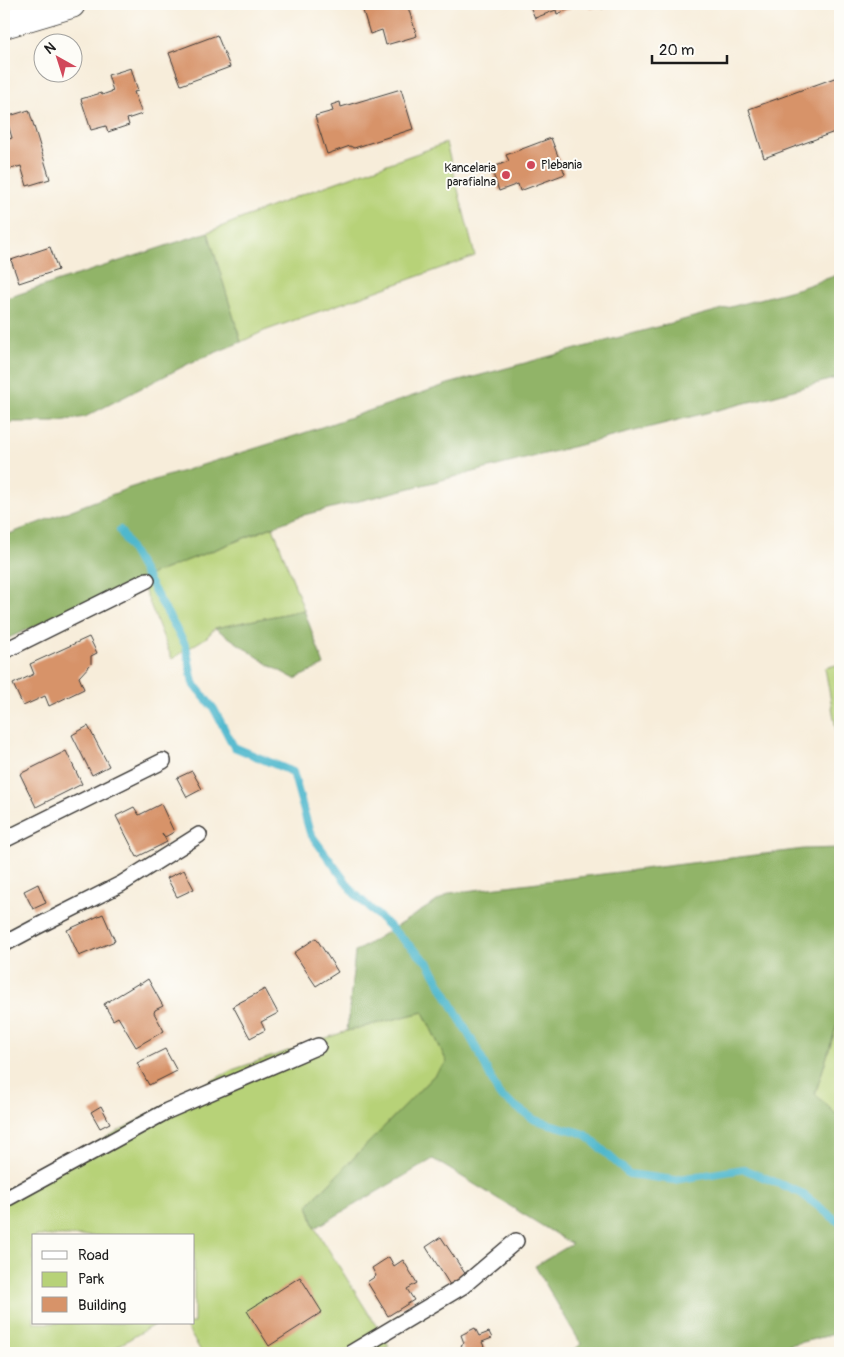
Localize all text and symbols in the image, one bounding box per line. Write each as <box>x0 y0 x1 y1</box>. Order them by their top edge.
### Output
north arrow <box>32 32 82 82</box>
scale bar <box>652 32 726 64</box>
text: N <box>41 39 59 58</box>
text: 20 m <box>659 41 694 60</box>
place label: Plebania <box>541 158 582 173</box>
marker: Plebania <box>525 159 537 171</box>
place label: Kancelaria parafialna <box>444 161 496 190</box>
marker: Kancelaria parafialna <box>500 169 512 181</box>
legend <box>32 1234 195 1324</box>
text: Road <box>78 1246 109 1265</box>
text: Park <box>78 1270 105 1289</box>
text: Building <box>78 1296 126 1315</box>

